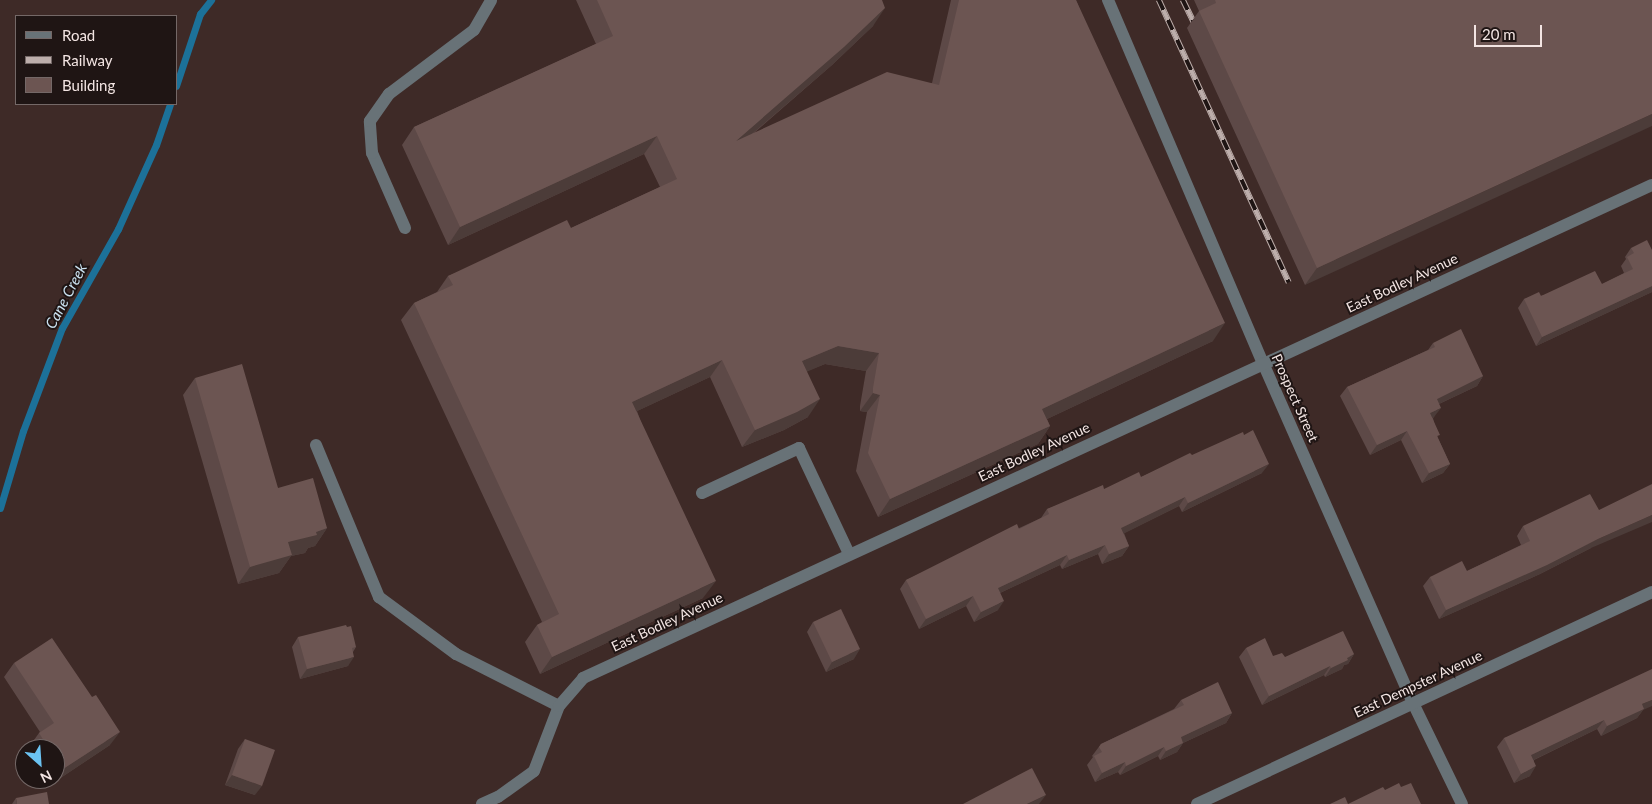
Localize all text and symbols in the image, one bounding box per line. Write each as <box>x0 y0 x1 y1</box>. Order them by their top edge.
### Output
legend <box>15 15 178 105</box>
scale bar <box>1477 15 1544 47</box>
text: 20 m <box>1482 25 1516 43</box>
text: Road <box>62 26 95 44</box>
text: Railway <box>62 51 113 69</box>
text: Building <box>62 76 115 94</box>
street label: East Bodley Avenue <box>1343 250 1461 316</box>
water label: Cane Creek <box>41 260 91 332</box>
street label: Prospect Street <box>1268 351 1322 445</box>
street label: East Bodley Avenue <box>975 419 1093 485</box>
street label: East Bodley Avenue <box>608 589 726 655</box>
street label: East Dempster Avenue <box>1351 647 1485 721</box>
north arrow <box>15 739 65 789</box>
text: N <box>38 767 55 787</box>

